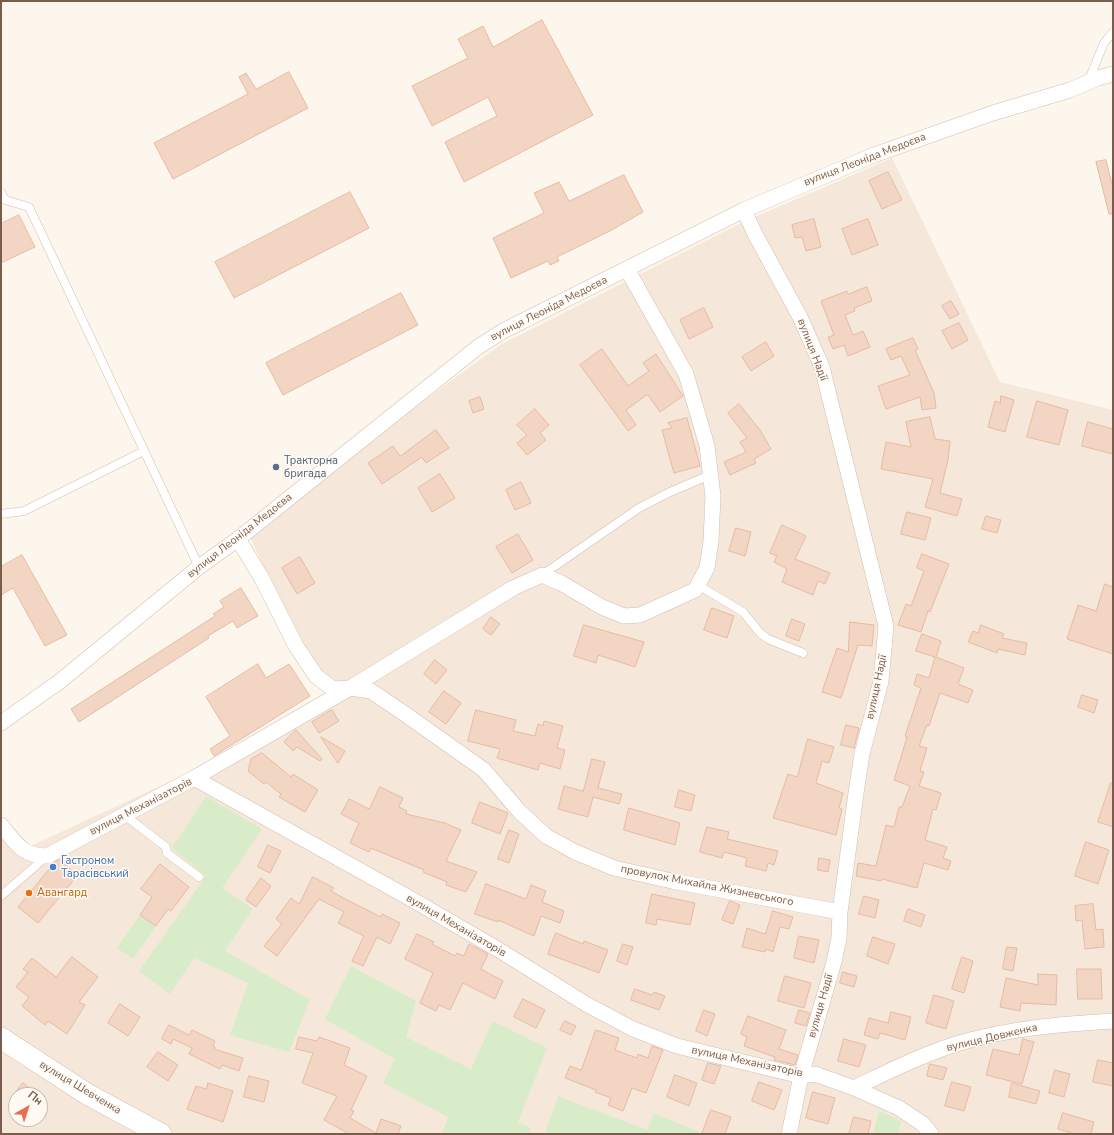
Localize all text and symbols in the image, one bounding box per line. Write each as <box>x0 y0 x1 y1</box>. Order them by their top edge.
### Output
street label: вулиця Леоніда Медоєва <box>802 131 928 189</box>
street label: вулиця Леоніда Медоєва <box>488 274 610 344</box>
street label: вулиця Надії <box>794 317 830 383</box>
place label: Тракторна бригада <box>284 454 338 480</box>
marker: Тракторна бригада <box>271 462 281 472</box>
street label: вулиця Леоніда Медоєва <box>185 491 295 581</box>
street label: вулиця Надії <box>864 654 890 720</box>
street label: вулиця Механізаторів <box>88 775 194 839</box>
place label: Гастроном Тарасівський <box>61 854 129 880</box>
marker: Гастроном Тарасівський <box>48 862 58 872</box>
street label: провулок Михайла Жизневського <box>619 863 795 909</box>
place label: Авангард <box>37 886 87 900</box>
marker: Авангард <box>24 888 34 898</box>
street label: вулиця Механізаторів <box>404 892 508 960</box>
street label: вулиця Надії <box>806 973 836 1039</box>
street label: вулиця Довженка <box>945 1021 1039 1055</box>
street label: вулиця Механізаторів <box>690 1044 804 1080</box>
street label: вулиця Шевченка <box>37 1058 123 1118</box>
north arrow <box>8 1087 48 1127</box>
text: Пн <box>25 1087 46 1109</box>

